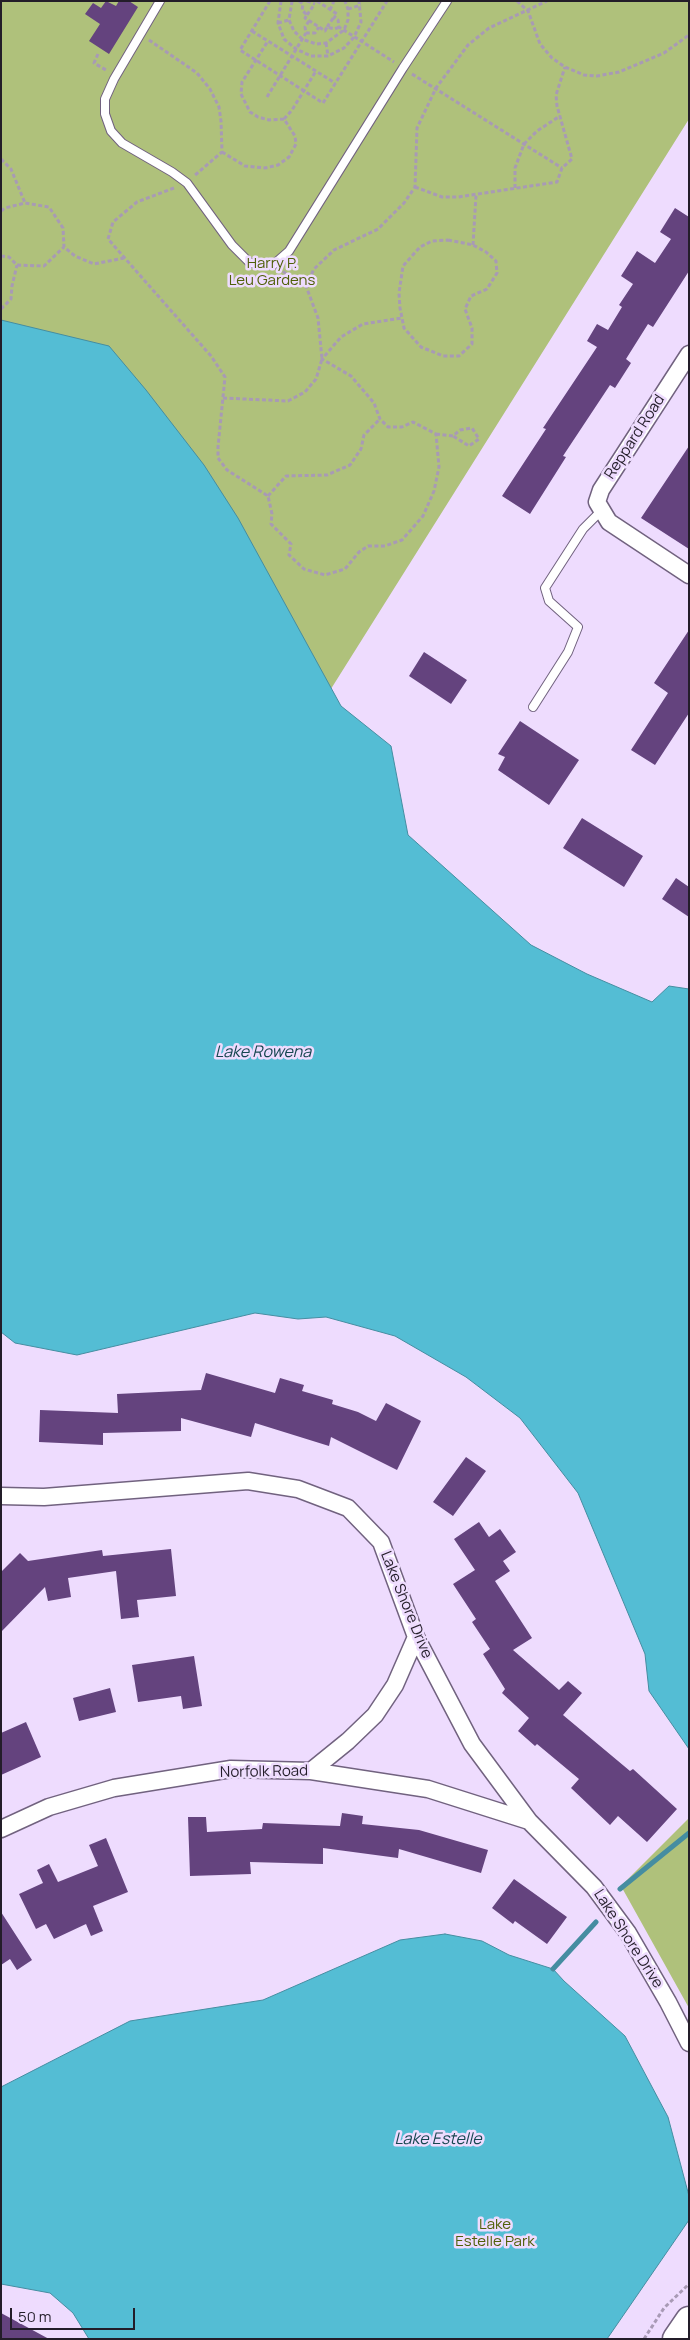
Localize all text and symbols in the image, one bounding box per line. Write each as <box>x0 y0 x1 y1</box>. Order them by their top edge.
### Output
park label: Harry P. Leu Gardens <box>229 255 315 290</box>
street label: Reppard Road <box>601 392 669 482</box>
water label: Lake Rowena <box>215 1043 311 1063</box>
street label: Lake Shore Drive <box>376 1549 436 1661</box>
street label: Norfolk Road <box>220 1762 308 1782</box>
street label: Lake Shore Drive <box>589 1886 667 1992</box>
water label: Lake Estelle <box>394 2130 482 2150</box>
park label: Lake Estelle Park <box>455 2216 535 2251</box>
scale bar <box>12 2298 138 2330</box>
text: 50 m <box>18 2306 52 2327</box>

